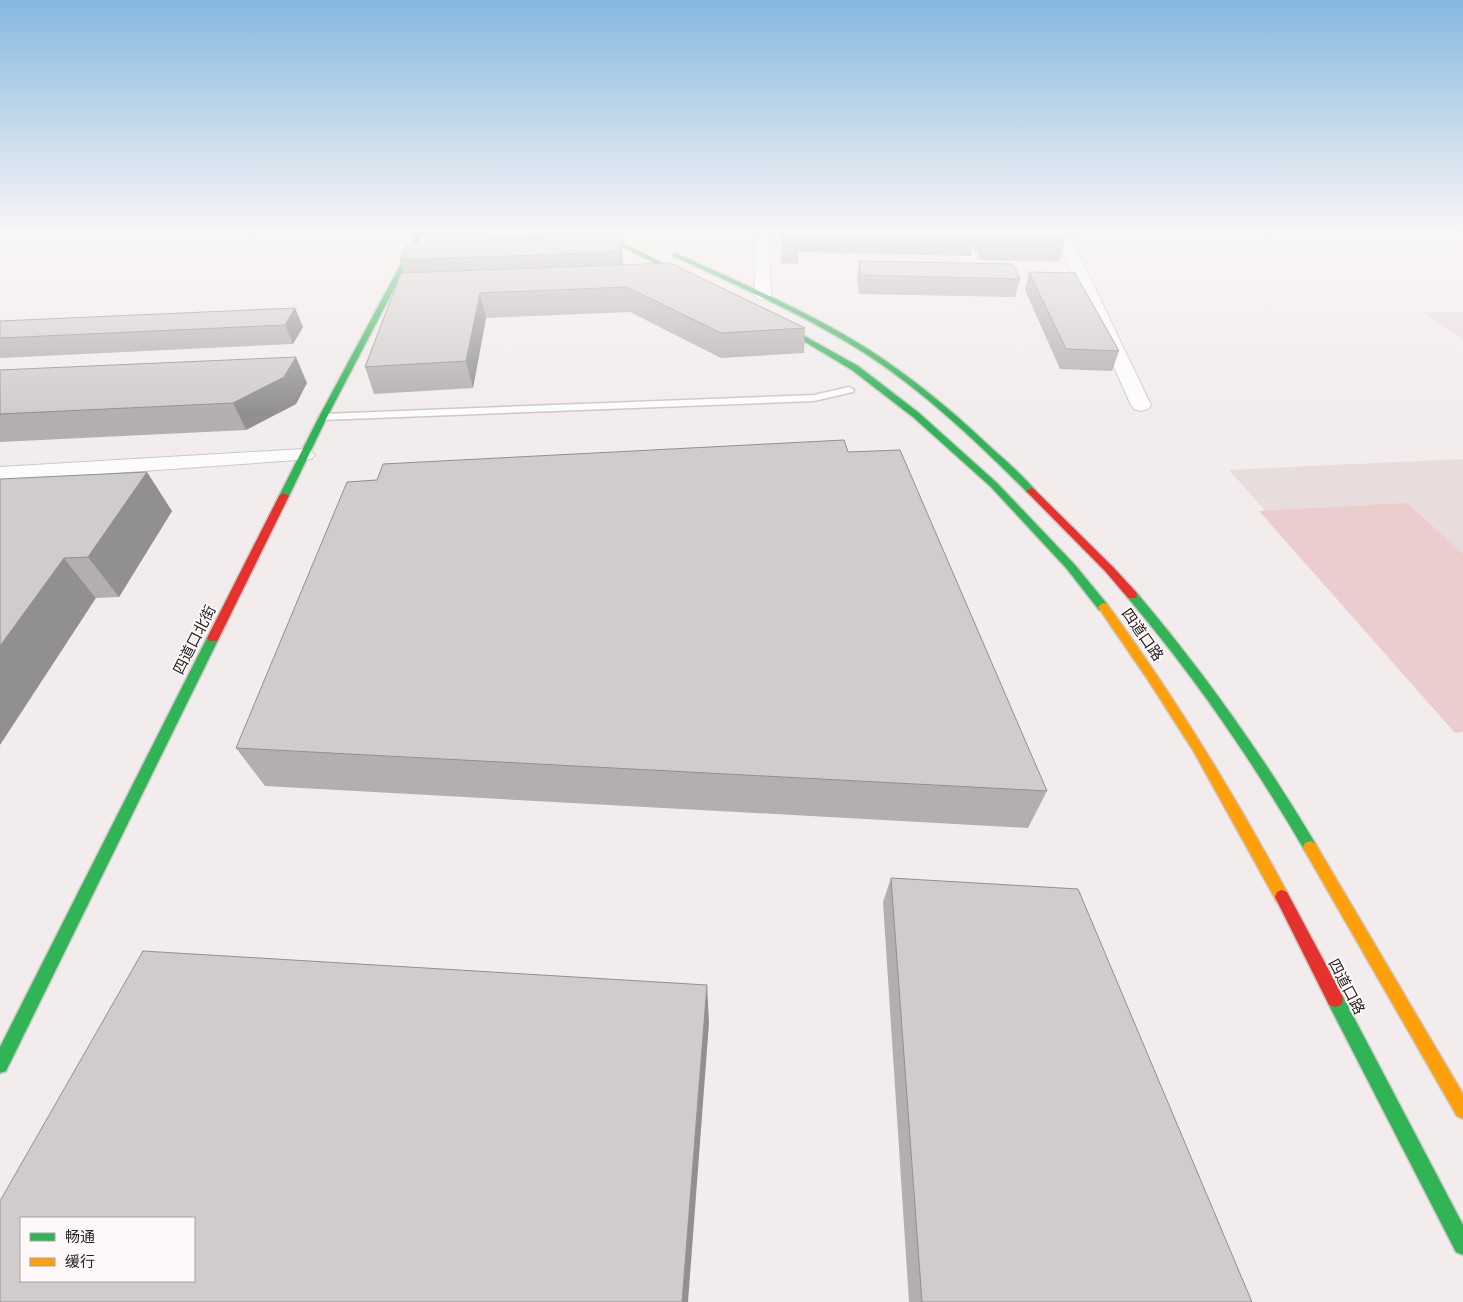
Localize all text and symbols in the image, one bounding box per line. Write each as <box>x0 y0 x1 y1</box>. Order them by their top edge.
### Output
street label: 四道口北街 <box>170 602 219 677</box>
street label: 四道口路 <box>1119 606 1166 664</box>
street label: 四道口路 <box>1325 957 1368 1017</box>
legend <box>20 1217 195 1282</box>
text: 畅通 <box>65 1229 95 1245</box>
text: 缓行 <box>65 1254 95 1270</box>

